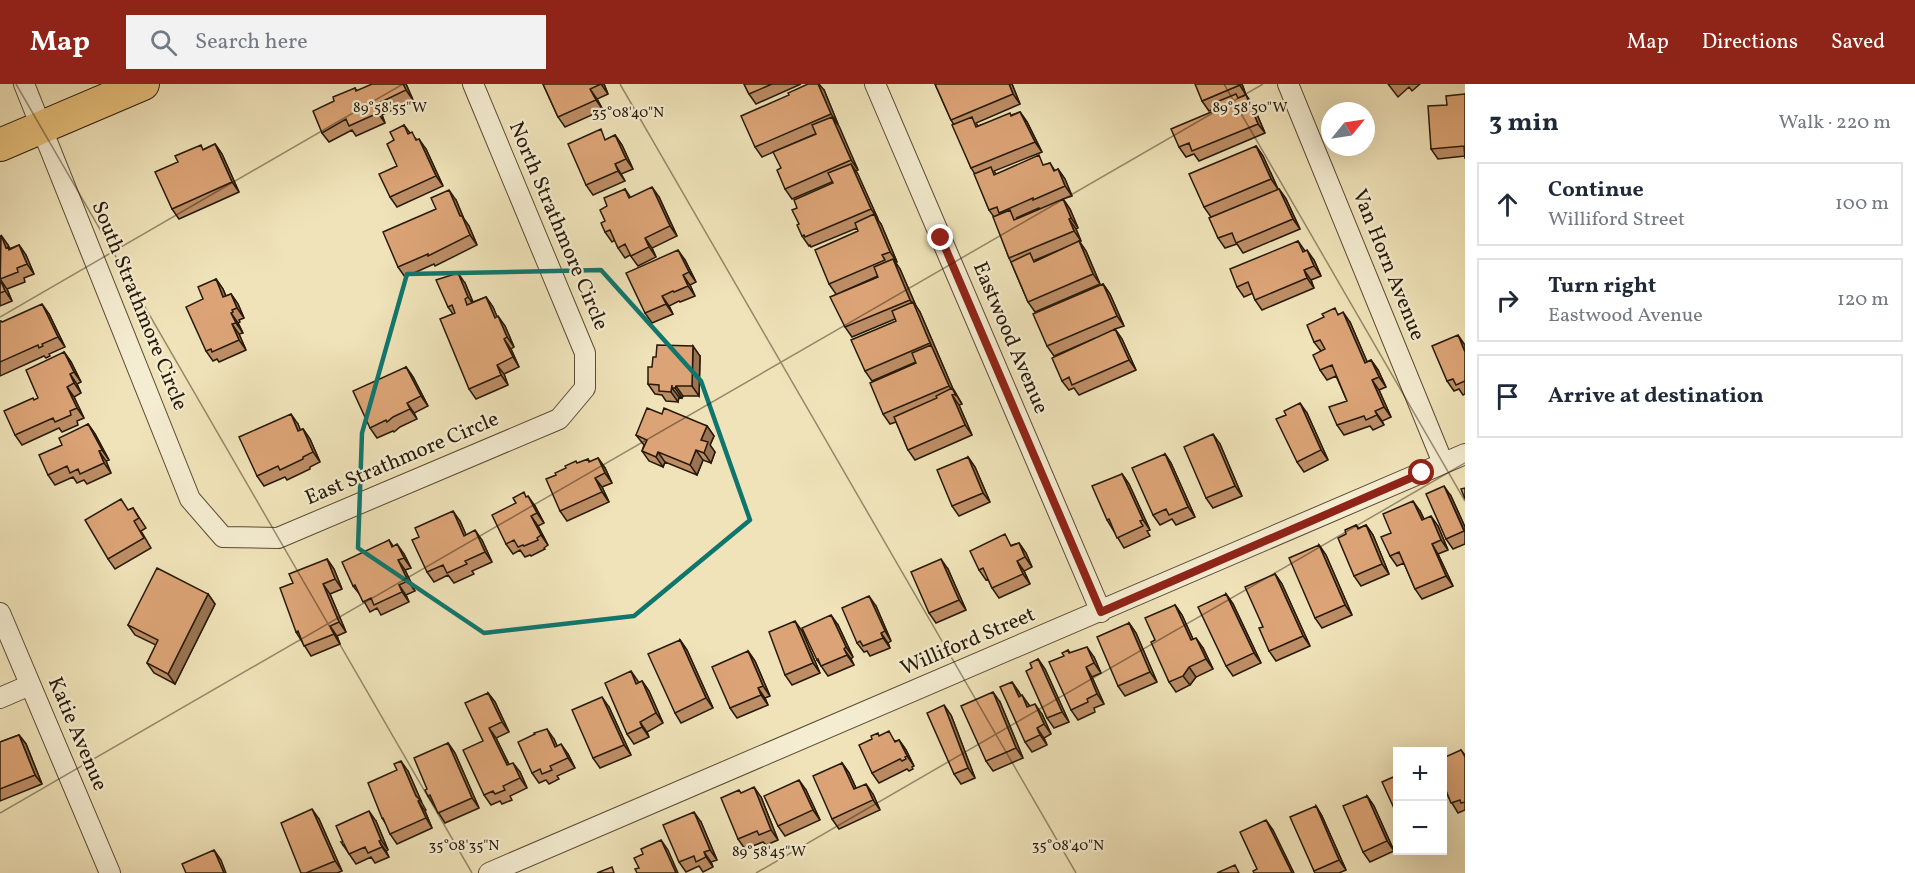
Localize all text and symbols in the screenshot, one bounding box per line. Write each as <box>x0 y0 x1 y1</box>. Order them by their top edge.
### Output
search box <box>126 15 546 69</box>
text: Map <box>30 23 90 62</box>
icon: search <box>147 26 180 59</box>
text: Search here <box>195 27 308 58</box>
text: Map <box>1627 28 1669 57</box>
text: Directions <box>1702 28 1798 57</box>
text: Saved <box>1831 28 1885 57</box>
text: 89°58'55"W <box>353 98 427 119</box>
text: 89°58'50"W <box>1212 98 1288 119</box>
north arrow <box>1321 102 1375 156</box>
text: 35°08'40"N <box>592 103 664 124</box>
text: 3 min <box>1489 105 1559 141</box>
text: Walk · 220 m <box>1779 109 1891 137</box>
street label: North Strathmore Circle <box>501 117 615 335</box>
text: Continue <box>1548 175 1644 206</box>
street label: Van Horn Avenue <box>1344 185 1432 345</box>
icon: ahead <box>1491 188 1524 221</box>
text: 100 m <box>1835 190 1889 218</box>
street label: South Strathmore Circle <box>84 197 194 415</box>
text: Williford Street <box>1548 206 1685 234</box>
route end <box>927 224 953 250</box>
street label: Eastwood Avenue <box>965 258 1055 419</box>
text: Turn right <box>1548 271 1656 302</box>
icon: right <box>1491 284 1524 317</box>
text: 120 m <box>1837 286 1889 314</box>
text: Eastwood Avenue <box>1548 302 1703 330</box>
icon: arrive <box>1491 380 1524 413</box>
text: Arrive at destination <box>1548 381 1764 412</box>
street label: East Strathmore Circle <box>301 405 503 513</box>
route start <box>1408 459 1434 485</box>
street label: Williford Street <box>896 601 1040 683</box>
street label: Katie Avenue <box>40 673 114 795</box>
map controls <box>1393 747 1447 855</box>
button: + <box>1393 747 1447 801</box>
button: − <box>1393 801 1447 855</box>
text: 35°08'35"N <box>428 836 500 857</box>
text: 35°08'40"N <box>1032 836 1104 857</box>
text: 89°58'45"W <box>732 842 806 863</box>

